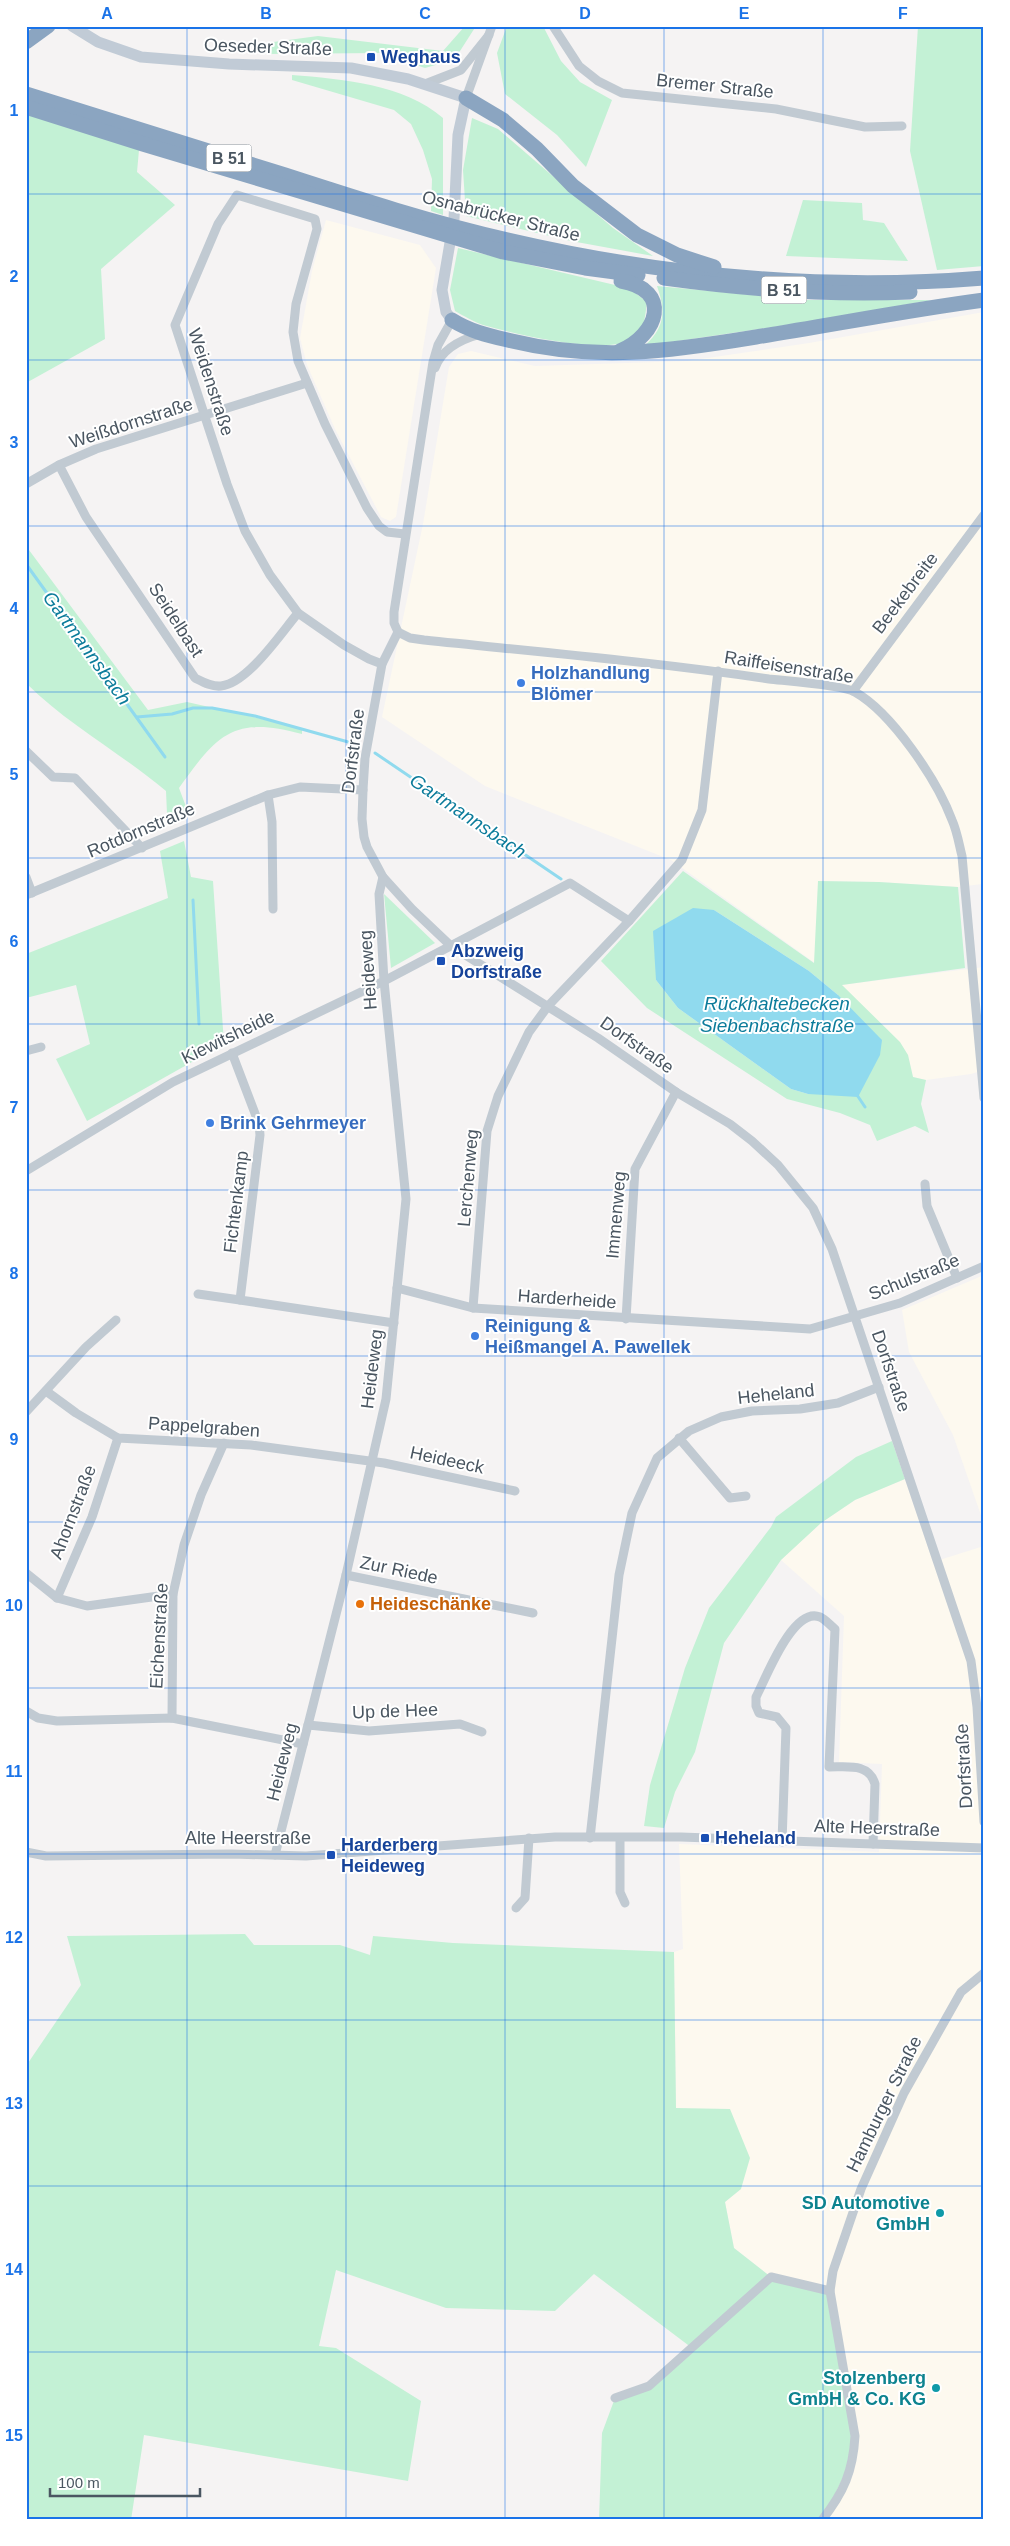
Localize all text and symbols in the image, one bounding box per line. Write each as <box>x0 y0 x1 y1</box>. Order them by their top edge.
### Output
text: A <box>101 5 113 22</box>
text: B <box>260 5 272 22</box>
text: C <box>419 5 431 22</box>
text: D <box>579 5 591 22</box>
text: E <box>739 5 750 22</box>
text: F <box>898 5 908 22</box>
street label: Oeseder Straße <box>204 35 332 59</box>
place label: Weghaus <box>381 47 461 67</box>
marker: Weghaus <box>365 51 377 63</box>
street label: Bremer Straße <box>655 70 775 102</box>
text: 1 <box>10 102 19 119</box>
road number: B 51 <box>206 144 252 172</box>
street label: Osnabrücker Straße <box>420 187 582 245</box>
text: 2 <box>10 268 19 285</box>
road number: B 51 <box>762 276 806 304</box>
street label: Weidenstraße <box>184 326 238 438</box>
street label: Weißdornstraße <box>67 394 195 452</box>
text: 3 <box>10 434 19 451</box>
street label: Beekebreite <box>868 549 942 637</box>
street label: Seidelbast <box>145 579 207 661</box>
water label: Gartmannsbach <box>39 587 135 709</box>
text: 4 <box>10 600 19 617</box>
street label: Raiffeisenstraße <box>723 647 855 687</box>
place label: Holzhandlung Blömer <box>531 663 650 704</box>
marker: Holzhandlung Blömer <box>515 677 527 689</box>
street label: Dorfstraße <box>338 708 368 794</box>
text: 5 <box>10 766 19 783</box>
water label: Gartmannsbach <box>406 769 530 863</box>
street label: Rotdornstraße <box>84 798 198 862</box>
street label: Heideweg <box>355 929 381 1011</box>
text: 6 <box>10 933 19 950</box>
place label: Abzweig Dorfstraße <box>451 941 542 982</box>
marker: Abzweig Dorfstraße <box>435 955 447 967</box>
water label: Rückhaltebecken Siebenbachstraße <box>700 993 854 1036</box>
street label: Kiewitsheide <box>178 1006 278 1068</box>
street label: Dorfstraße <box>596 1012 678 1078</box>
text: 7 <box>10 1099 19 1116</box>
place label: Brink Gehrmeyer <box>220 1113 366 1133</box>
marker: Brink Gehrmeyer <box>204 1117 216 1129</box>
street label: Lerchenweg <box>454 1128 482 1228</box>
street label: Fichtenkamp <box>220 1150 252 1254</box>
street label: Immenweg <box>602 1170 630 1260</box>
street label: Schulstraße <box>866 1250 962 1304</box>
text: 8 <box>10 1265 19 1282</box>
street label: Harderheide <box>517 1286 617 1312</box>
place label: Reinigung & Heißmangel A. Pawellek <box>485 1316 691 1357</box>
street label: Heideweg <box>357 1328 387 1410</box>
street label: Dorfstraße <box>868 1328 914 1414</box>
marker: Reinigung & Heißmangel A. Pawellek <box>469 1330 481 1342</box>
street label: Heheland <box>737 1380 815 1408</box>
street label: Pappelgraben <box>147 1413 261 1441</box>
text: 9 <box>10 1431 19 1448</box>
street label: Heideeck <box>408 1442 487 1478</box>
street label: Ahornstraße <box>46 1462 100 1562</box>
street label: Zur Riede <box>358 1552 440 1588</box>
street label: Eichenstraße <box>146 1583 172 1689</box>
place label: Heideschänke <box>370 1594 491 1614</box>
text: 10 <box>5 1597 23 1614</box>
marker: Heideschänke <box>354 1598 366 1610</box>
street label: Up de Hee <box>352 1700 438 1722</box>
street label: Heideweg <box>263 1721 301 1803</box>
street label: Dorfstraße <box>952 1723 976 1809</box>
text: 11 <box>6 1763 23 1780</box>
street label: Alte Heerstraße <box>814 1816 940 1840</box>
street label: Alte Heerstraße <box>185 1828 311 1848</box>
place label: Heheland <box>715 1828 796 1848</box>
marker: Heheland <box>699 1832 711 1844</box>
place label: Harderberg Heideweg <box>341 1835 438 1876</box>
marker: Harderberg Heideweg <box>325 1849 337 1861</box>
text: 12 <box>5 1929 23 1946</box>
street label: Hamburger Straße <box>842 2033 926 2175</box>
text: 13 <box>5 2095 23 2112</box>
place label: SD Automotive GmbH <box>802 2193 930 2234</box>
marker: SD Automotive GmbH <box>934 2207 946 2219</box>
text: 14 <box>5 2261 23 2278</box>
place label: Stolzenberg GmbH & Co. KG <box>788 2368 926 2409</box>
marker: Stolzenberg GmbH & Co. KG <box>930 2382 942 2394</box>
text: 15 <box>5 2427 23 2444</box>
scale bar <box>50 2466 200 2498</box>
text: 100 m <box>58 2474 100 2491</box>

